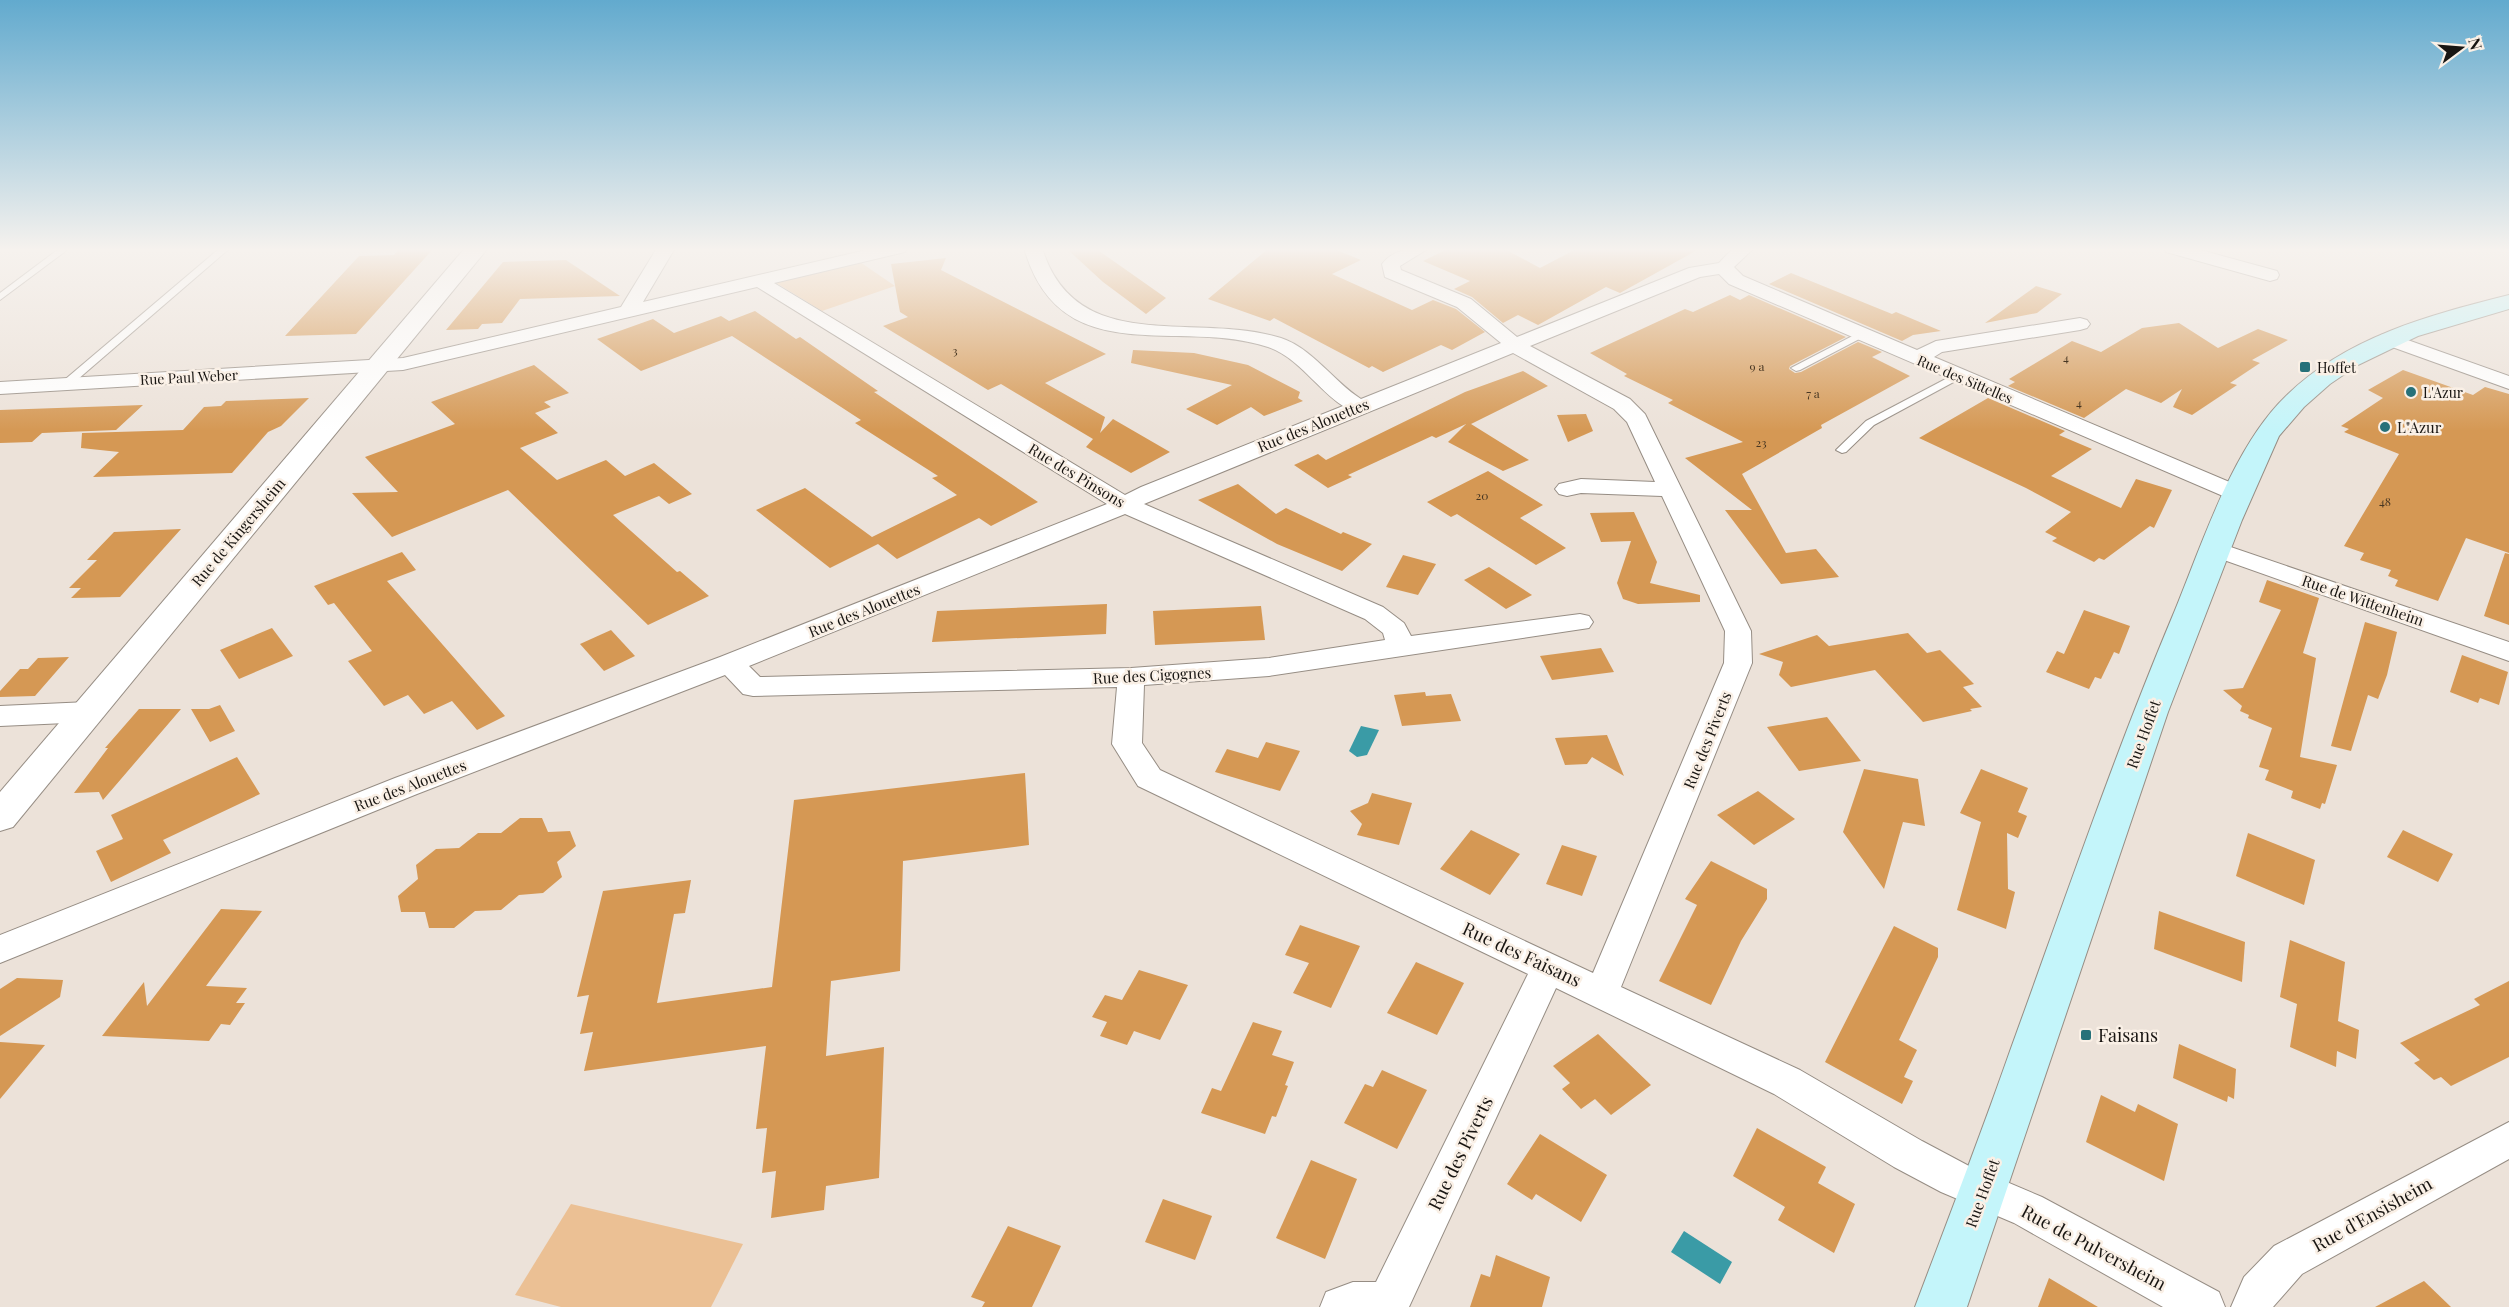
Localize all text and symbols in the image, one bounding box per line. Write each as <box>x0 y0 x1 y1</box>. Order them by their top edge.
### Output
north arrow <box>2431 18 2491 78</box>
text: N <box>2464 35 2488 53</box>
house number: 3 <box>952 342 958 358</box>
house number: 4 <box>2063 349 2069 365</box>
street label: Rue des Sittelles <box>1914 350 2016 408</box>
house number: 9 a <box>1749 358 1765 374</box>
place label: Hoffet <box>2317 358 2357 377</box>
marker: Hoffet <box>2298 360 2312 374</box>
street label: Rue Paul Weber <box>140 365 239 389</box>
place label: L'Azur <box>2423 383 2464 402</box>
house number: 7 a <box>1806 385 1820 401</box>
marker: L'Azur <box>2404 385 2418 399</box>
street label: Rue des Alouettes <box>1254 394 1372 456</box>
house number: 4 <box>2076 394 2082 410</box>
place label: L"Azur <box>2397 417 2442 437</box>
marker: L"Azur <box>2378 420 2392 434</box>
house number: 23 <box>1755 434 1767 450</box>
street label: Rue des Pinsons <box>1025 438 1129 512</box>
street label: Rue de Kingersheim <box>187 473 290 590</box>
house number: 20 <box>1476 487 1488 503</box>
house number: 48 <box>2379 493 2391 509</box>
street label: Rue de Wittenheim <box>2299 570 2427 630</box>
street label: Rue des Alouettes <box>805 579 923 641</box>
street label: Rue des Cigognes <box>1092 662 1212 688</box>
street label: Rue des Piverts <box>1678 688 1736 792</box>
street label: Rue Hoffet <box>2121 696 2165 771</box>
street label: Rue des Alouettes <box>351 754 469 816</box>
street label: Rue des Faisans <box>1459 916 1585 992</box>
place label: Faisans <box>2098 1023 2158 1047</box>
marker: Faisans <box>2079 1028 2093 1042</box>
street label: Rue des Piverts <box>1422 1092 1498 1214</box>
street label: Rue Hoffet <box>1960 1155 2004 1230</box>
street label: Rue d'Ensisheim <box>2308 1171 2436 1257</box>
street label: Rue de Pulversheim <box>2017 1199 2171 1295</box>

